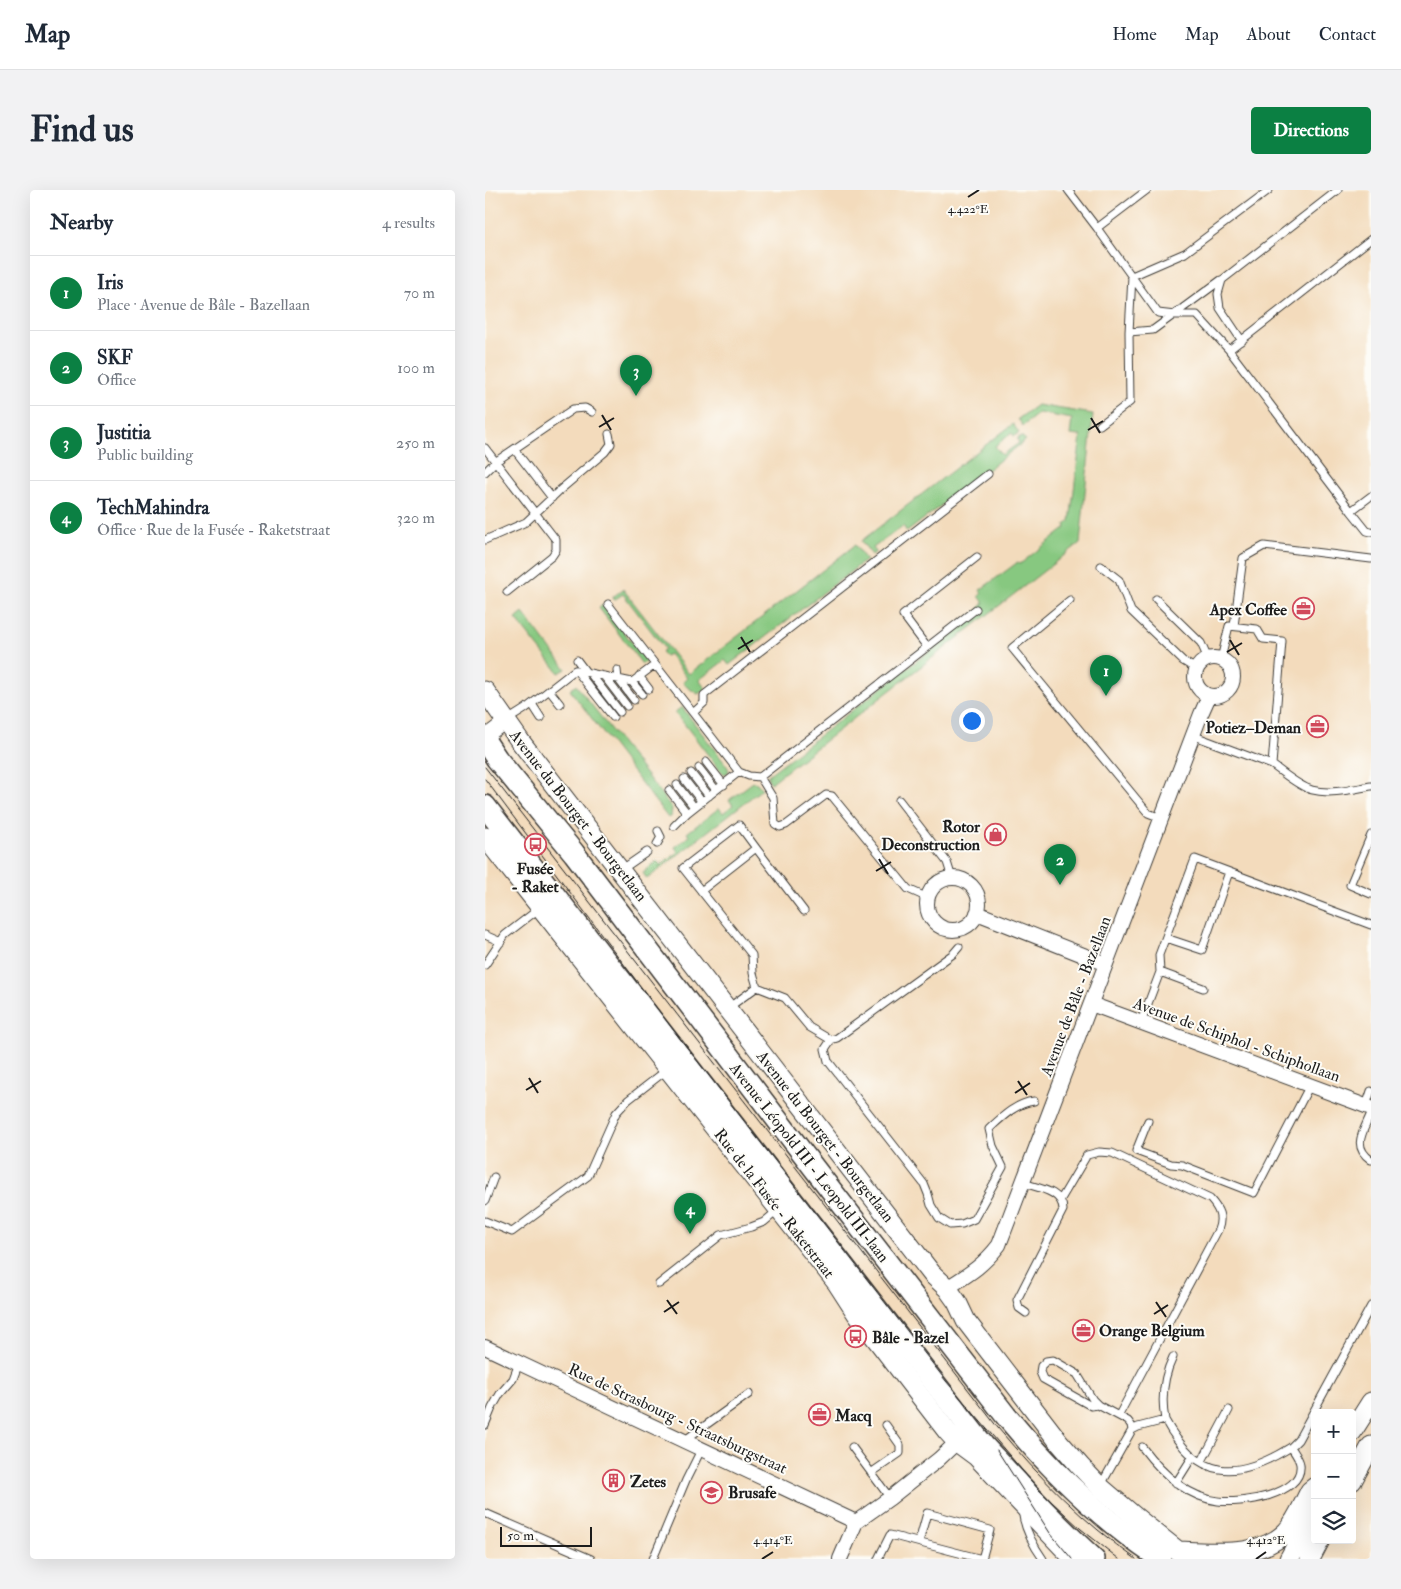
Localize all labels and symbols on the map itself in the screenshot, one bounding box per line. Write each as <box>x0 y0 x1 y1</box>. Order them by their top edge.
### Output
text: 4.422°E <box>948 202 989 217</box>
pin: 3 <box>620 355 652 396</box>
office icon: Apex Coffee <box>1291 597 1315 621</box>
place label: Apex Coffee <box>1209 600 1287 621</box>
pin: 1 <box>1090 655 1122 696</box>
your location <box>959 708 985 734</box>
office icon: Potiez–Deman <box>1305 715 1329 739</box>
place label: Potiez–Deman <box>1206 718 1302 738</box>
street label: Avenue du Bourget - Bourgetlaan <box>504 725 651 905</box>
place label: Rotor Deconstruction <box>881 817 981 855</box>
shop icon: Rotor Deconstruction <box>984 823 1008 847</box>
bus stop icon: Fusée - Raket <box>523 832 547 856</box>
pin: 2 <box>1044 844 1076 885</box>
place label: Fusée - Raket <box>511 859 560 897</box>
street label: Avenue de Bâle - Bazellaan <box>1036 913 1116 1080</box>
street label: Avenue de Schiphol - Schiphollaan <box>1129 993 1343 1088</box>
street label: Avenue du Bourget - Bourgetlaan <box>751 1046 898 1226</box>
street label: Avenue Léopold III - Leopold III-laan <box>724 1058 893 1267</box>
street label: Rue de la Fusée - Raketstraat <box>710 1125 839 1282</box>
pin: 4 <box>674 1193 706 1234</box>
office icon: Orange Belgium <box>1071 1318 1095 1342</box>
place label: Orange Belgium <box>1099 1321 1205 1342</box>
bus stop icon: Bâle - Bazel <box>844 1325 868 1349</box>
place label: Bâle - Bazel <box>872 1328 950 1348</box>
street label: Rue de Strasbourg - Straatsburgstraat <box>565 1359 790 1479</box>
office icon: Macq <box>807 1403 831 1427</box>
place label: Macq <box>834 1406 872 1427</box>
building icon: Zetes <box>602 1469 626 1493</box>
place label: Zetes <box>630 1472 667 1492</box>
school or university icon: Brusafe <box>700 1480 724 1504</box>
place label: Brusafe <box>728 1483 777 1503</box>
scale bar <box>500 1524 593 1547</box>
text: 4.414°E <box>753 1533 793 1548</box>
text: 4.412°E <box>1247 1533 1286 1548</box>

